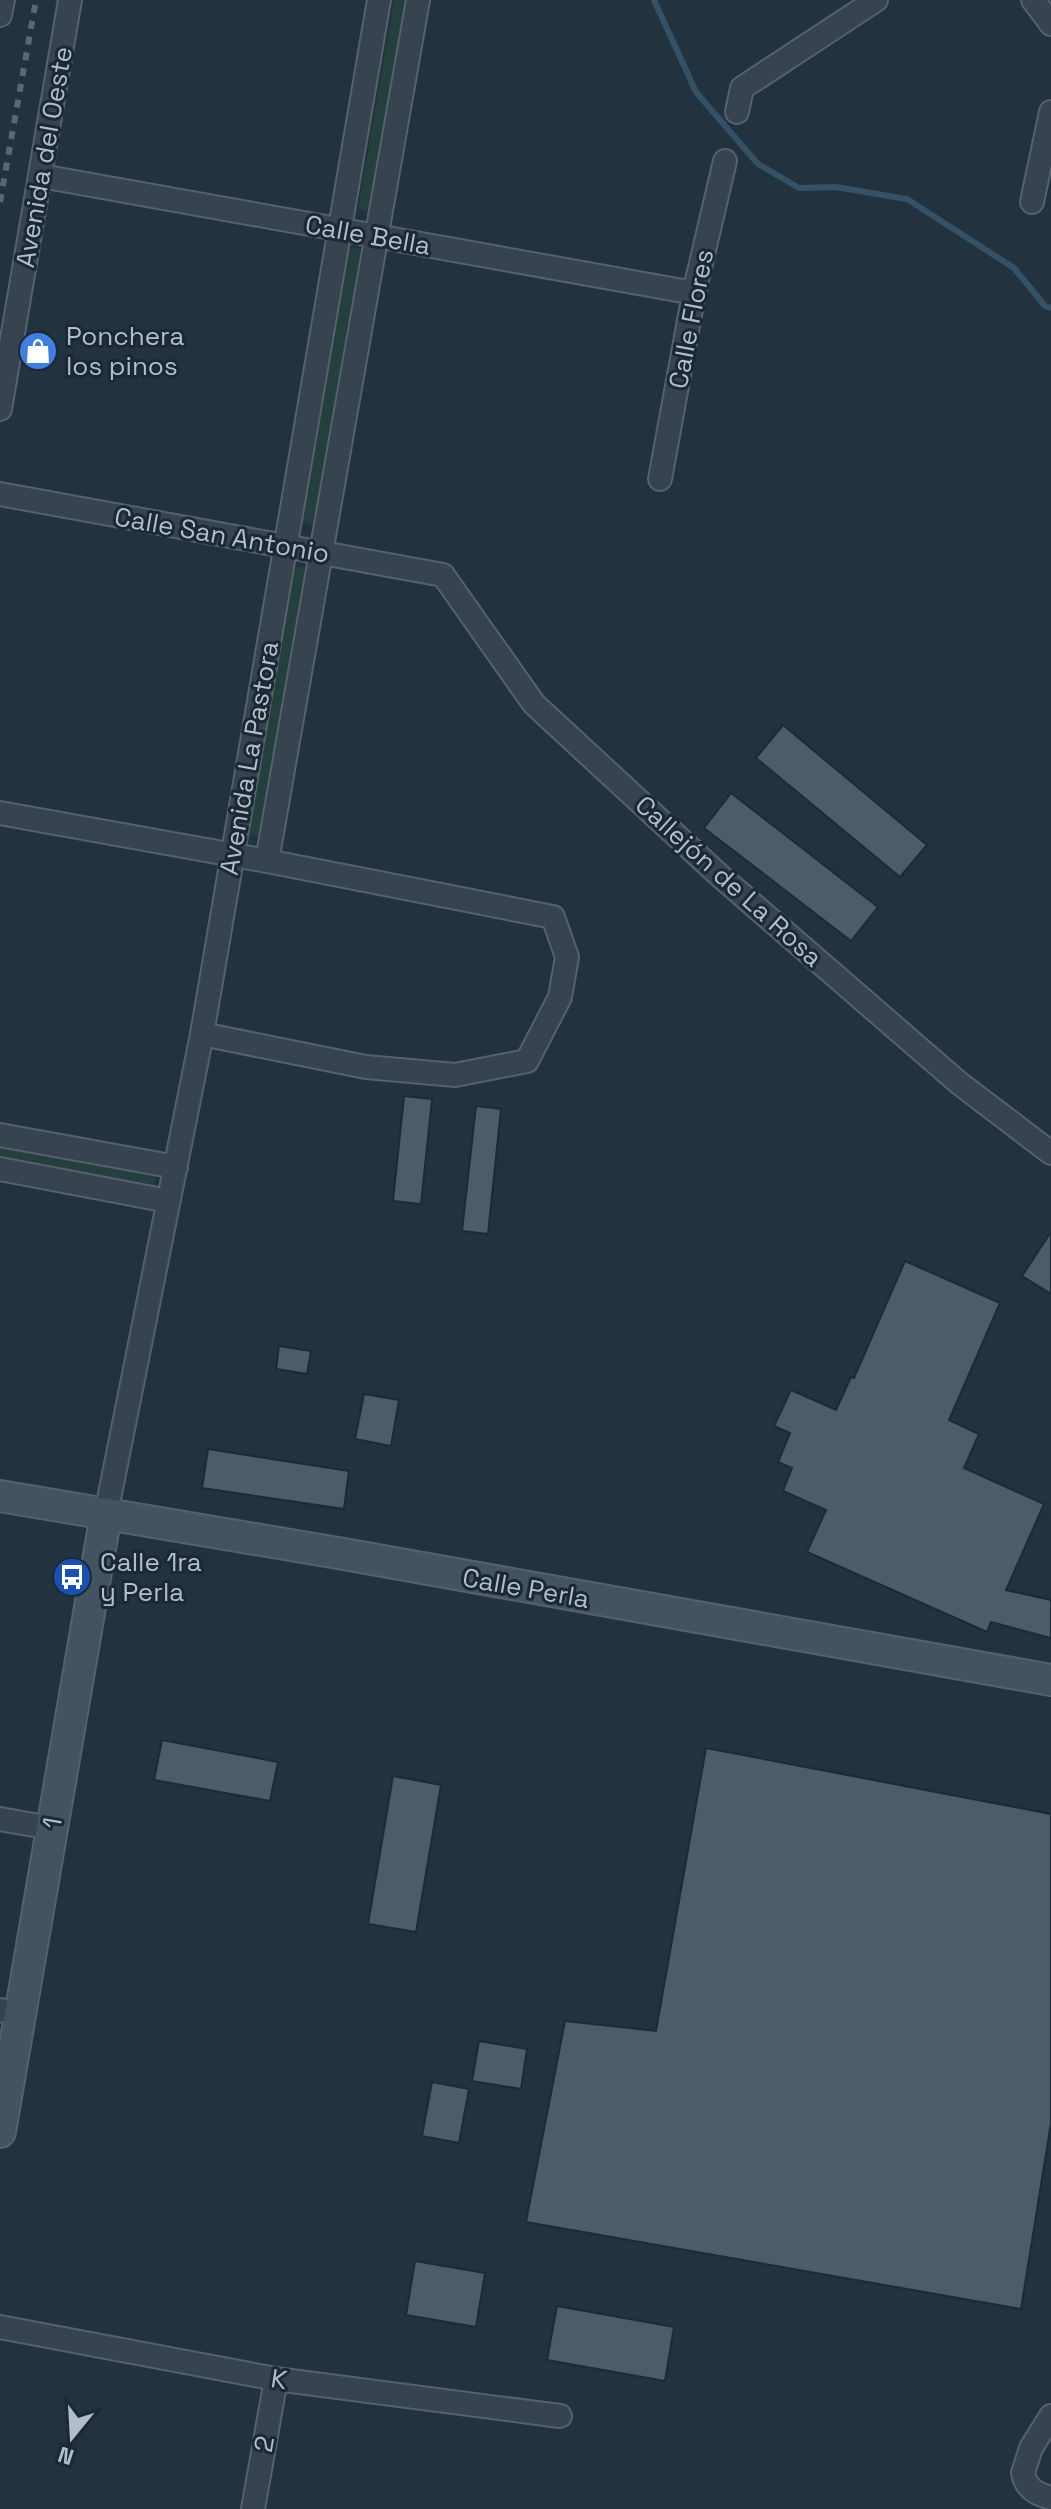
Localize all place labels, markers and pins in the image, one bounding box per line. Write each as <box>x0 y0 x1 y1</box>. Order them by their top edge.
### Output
place label: Ponchera los pinos <box>66 319 184 383</box>
shop icon: Ponchera los pinos <box>17 330 59 372</box>
place label: Calle 1ra y Perla <box>100 1545 202 1609</box>
bus stop icon: Calle 1ra y Perla <box>51 1556 93 1598</box>

